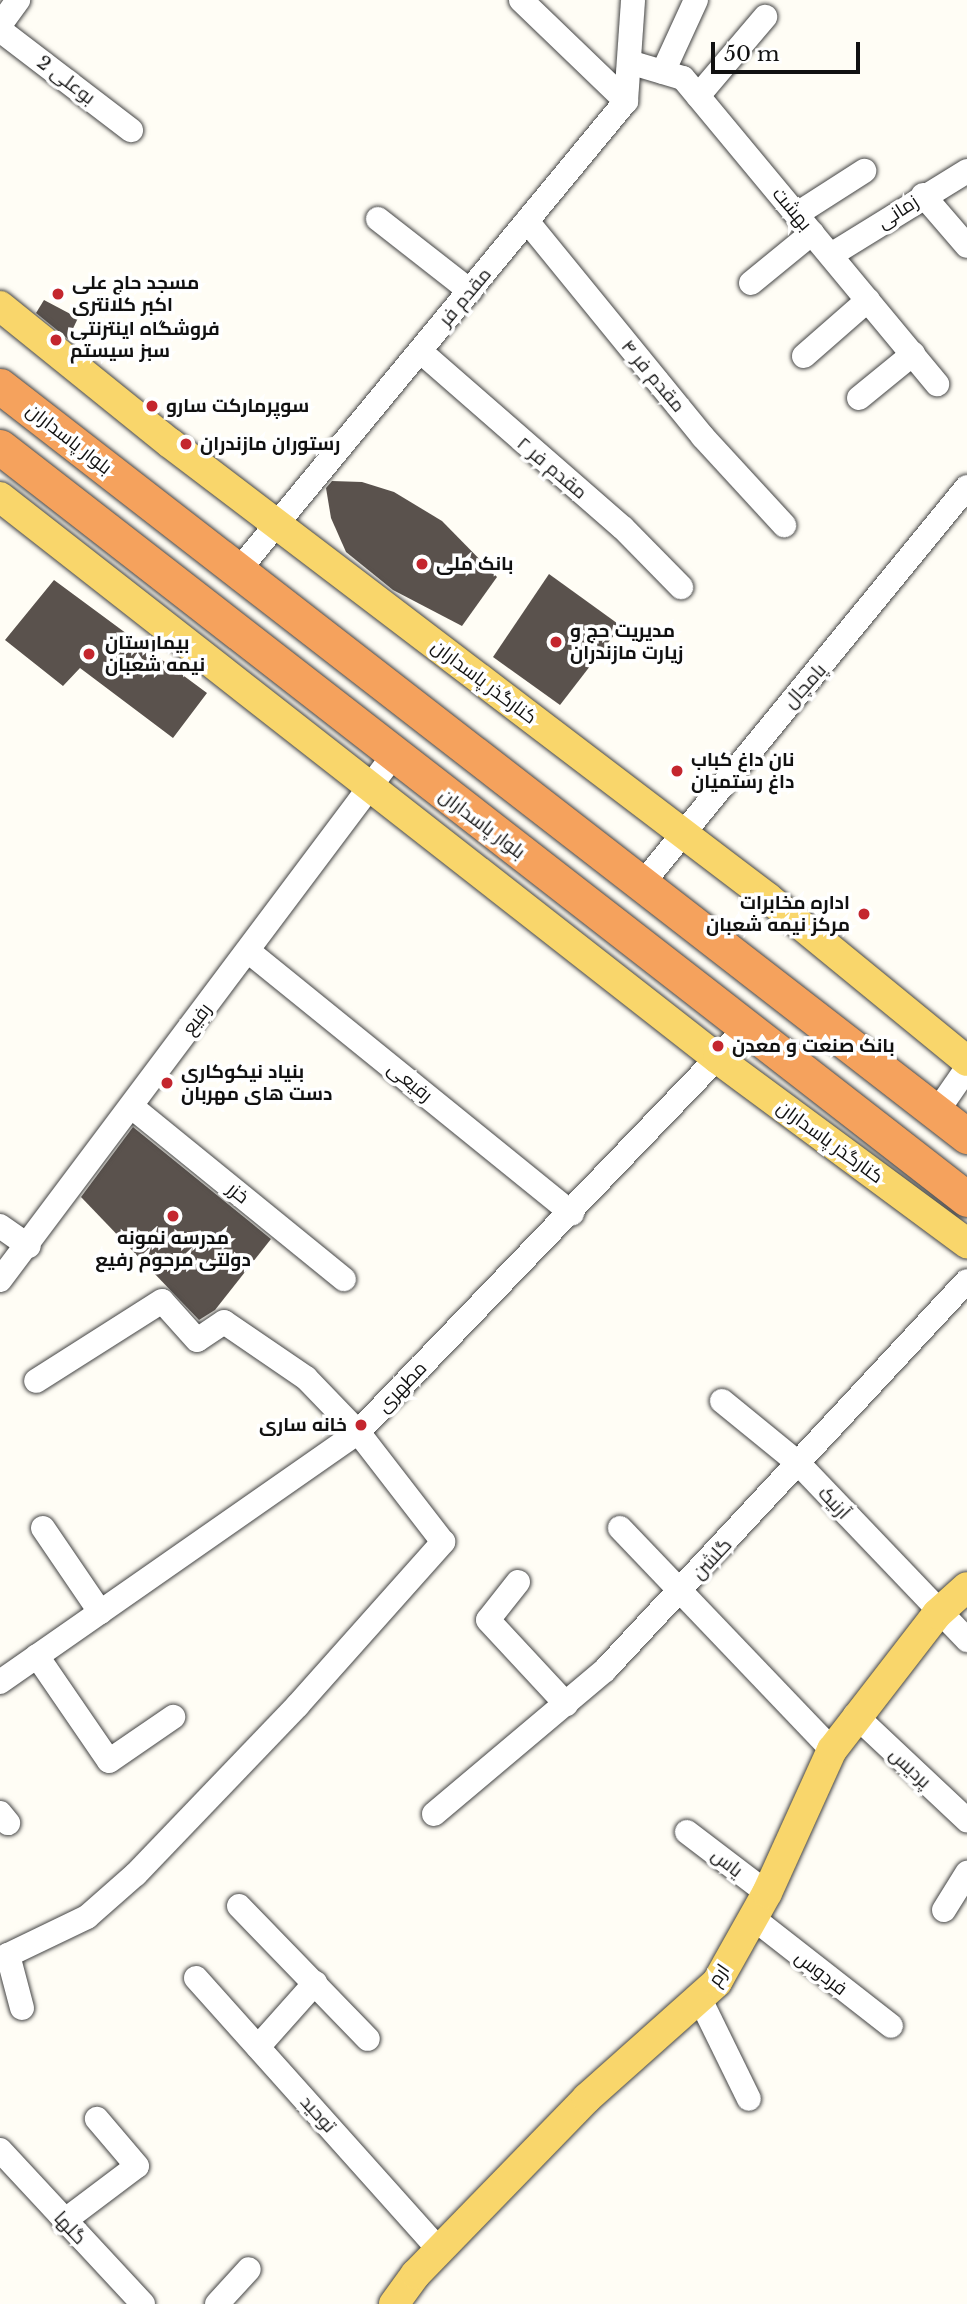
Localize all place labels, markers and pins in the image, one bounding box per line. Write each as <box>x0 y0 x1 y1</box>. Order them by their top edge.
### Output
place label: مسجد حاج علی اکبر کلانتری <box>72 272 199 316</box>
marker: مسجد حاج علی اکبر کلانتری <box>50 286 66 302</box>
place label: فروشگاه اینترنتی سبز سیستم <box>70 318 220 362</box>
marker: فروشگاه اینترنتی سبز سیستم <box>48 332 64 348</box>
place label: سوپرمارکت سارو <box>166 395 309 417</box>
marker: سوپرمارکت سارو <box>144 398 160 414</box>
place label: رستوران مازندران <box>200 433 340 455</box>
marker: رستوران مازندران <box>178 436 194 452</box>
place label: بانک ملی <box>436 553 513 575</box>
marker: بانک ملی <box>414 556 430 572</box>
place label: مدیریت حج و زیارت مازندران <box>570 620 683 664</box>
place label: بیمارستان نیمه شعبان <box>105 632 205 676</box>
marker: مدیریت حج و زیارت مازندران <box>548 634 564 650</box>
marker: بیمارستان نیمه شعبان <box>79 644 99 664</box>
place label: نان داغ کباب داغ رستمیان <box>691 749 794 793</box>
marker: نان داغ کباب داغ رستمیان <box>669 763 685 779</box>
place label: اداره مخابرات مرکز نیمه شعبان <box>706 892 850 936</box>
marker: اداره مخابرات مرکز نیمه شعبان <box>856 906 872 922</box>
place label: بانک صنعت و معدن <box>732 1035 895 1057</box>
marker: بانک صنعت و معدن <box>710 1038 726 1054</box>
place label: بنیاد نیکوکاری دست های مهربان <box>181 1061 332 1105</box>
marker: بنیاد نیکوکاری دست های مهربان <box>159 1075 175 1091</box>
marker: مدرسه نمونه دولتی مرحوم رفیع <box>165 1208 181 1224</box>
place label: مدرسه نمونه دولتی مرحوم رفیع <box>95 1227 251 1271</box>
place label: خانه ساری <box>259 1414 347 1436</box>
marker: خانه ساری <box>353 1417 369 1433</box>

